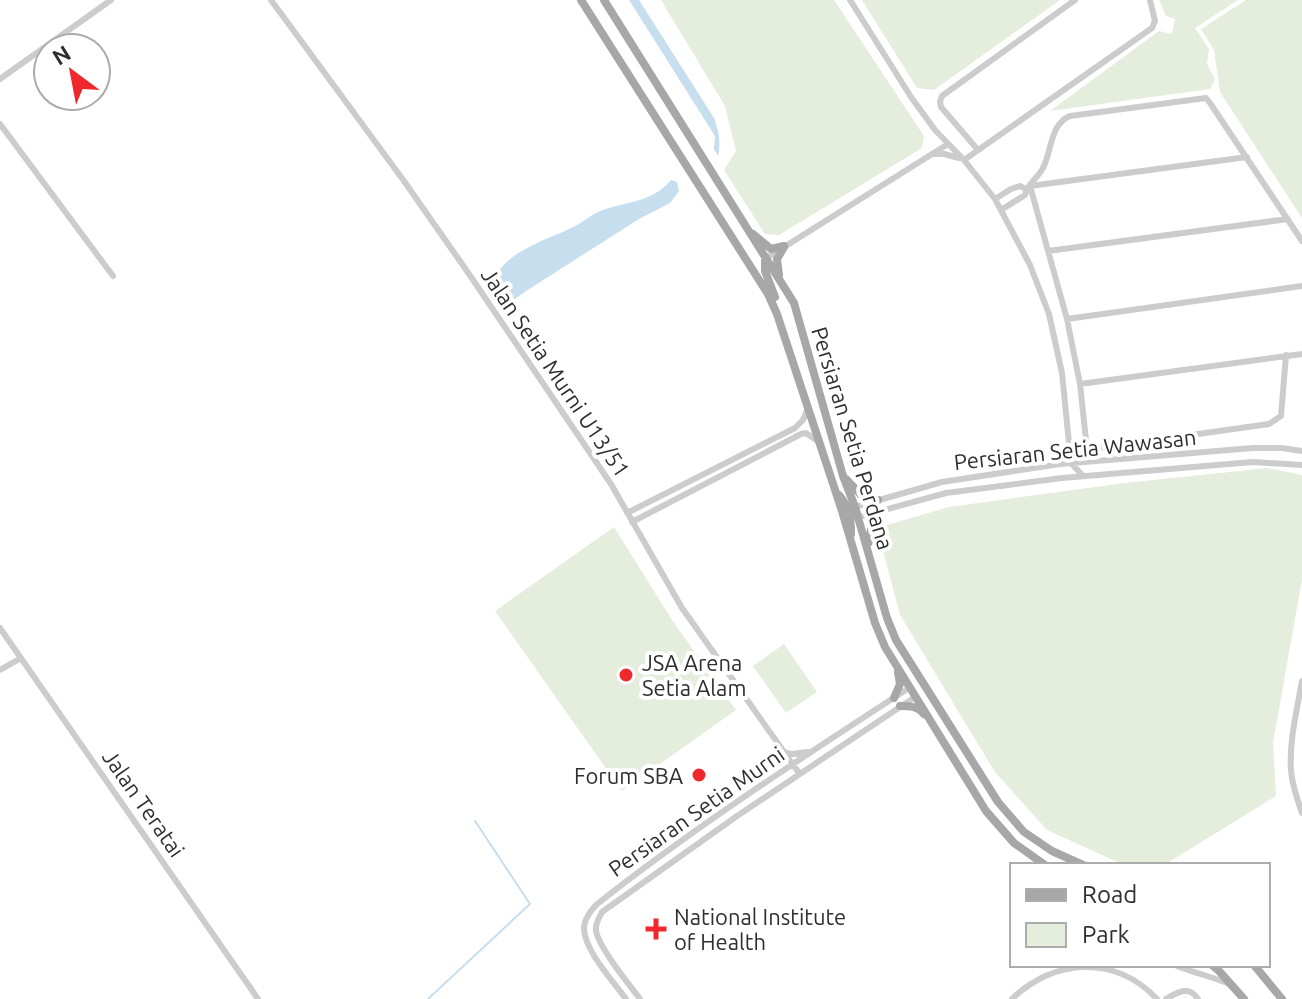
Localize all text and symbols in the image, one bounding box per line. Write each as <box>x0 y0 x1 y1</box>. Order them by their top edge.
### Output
north arrow <box>32 32 112 112</box>
text: N <box>48 40 75 70</box>
street label: Jalan Setia Murni U13/51 <box>477 263 635 481</box>
street label: Persiaran Setia Perdana <box>807 323 899 553</box>
street label: Persiaran Setia Wawasan <box>953 424 1197 474</box>
place label: JSA Arena Setia Alam <box>642 650 746 700</box>
marker: JSA Arena Setia Alam <box>617 666 635 684</box>
street label: Persiaran Setia Murni <box>603 741 789 881</box>
street label: Jalan Teratai <box>98 745 190 861</box>
place label: Forum SBA <box>574 763 684 788</box>
marker: Forum SBA <box>690 766 708 784</box>
legend <box>1010 863 1270 967</box>
text: Road <box>1082 881 1137 908</box>
place label: National Institute of Health <box>674 904 846 954</box>
marker: National Institute of Health <box>645 918 667 940</box>
text: Park <box>1082 921 1130 948</box>

